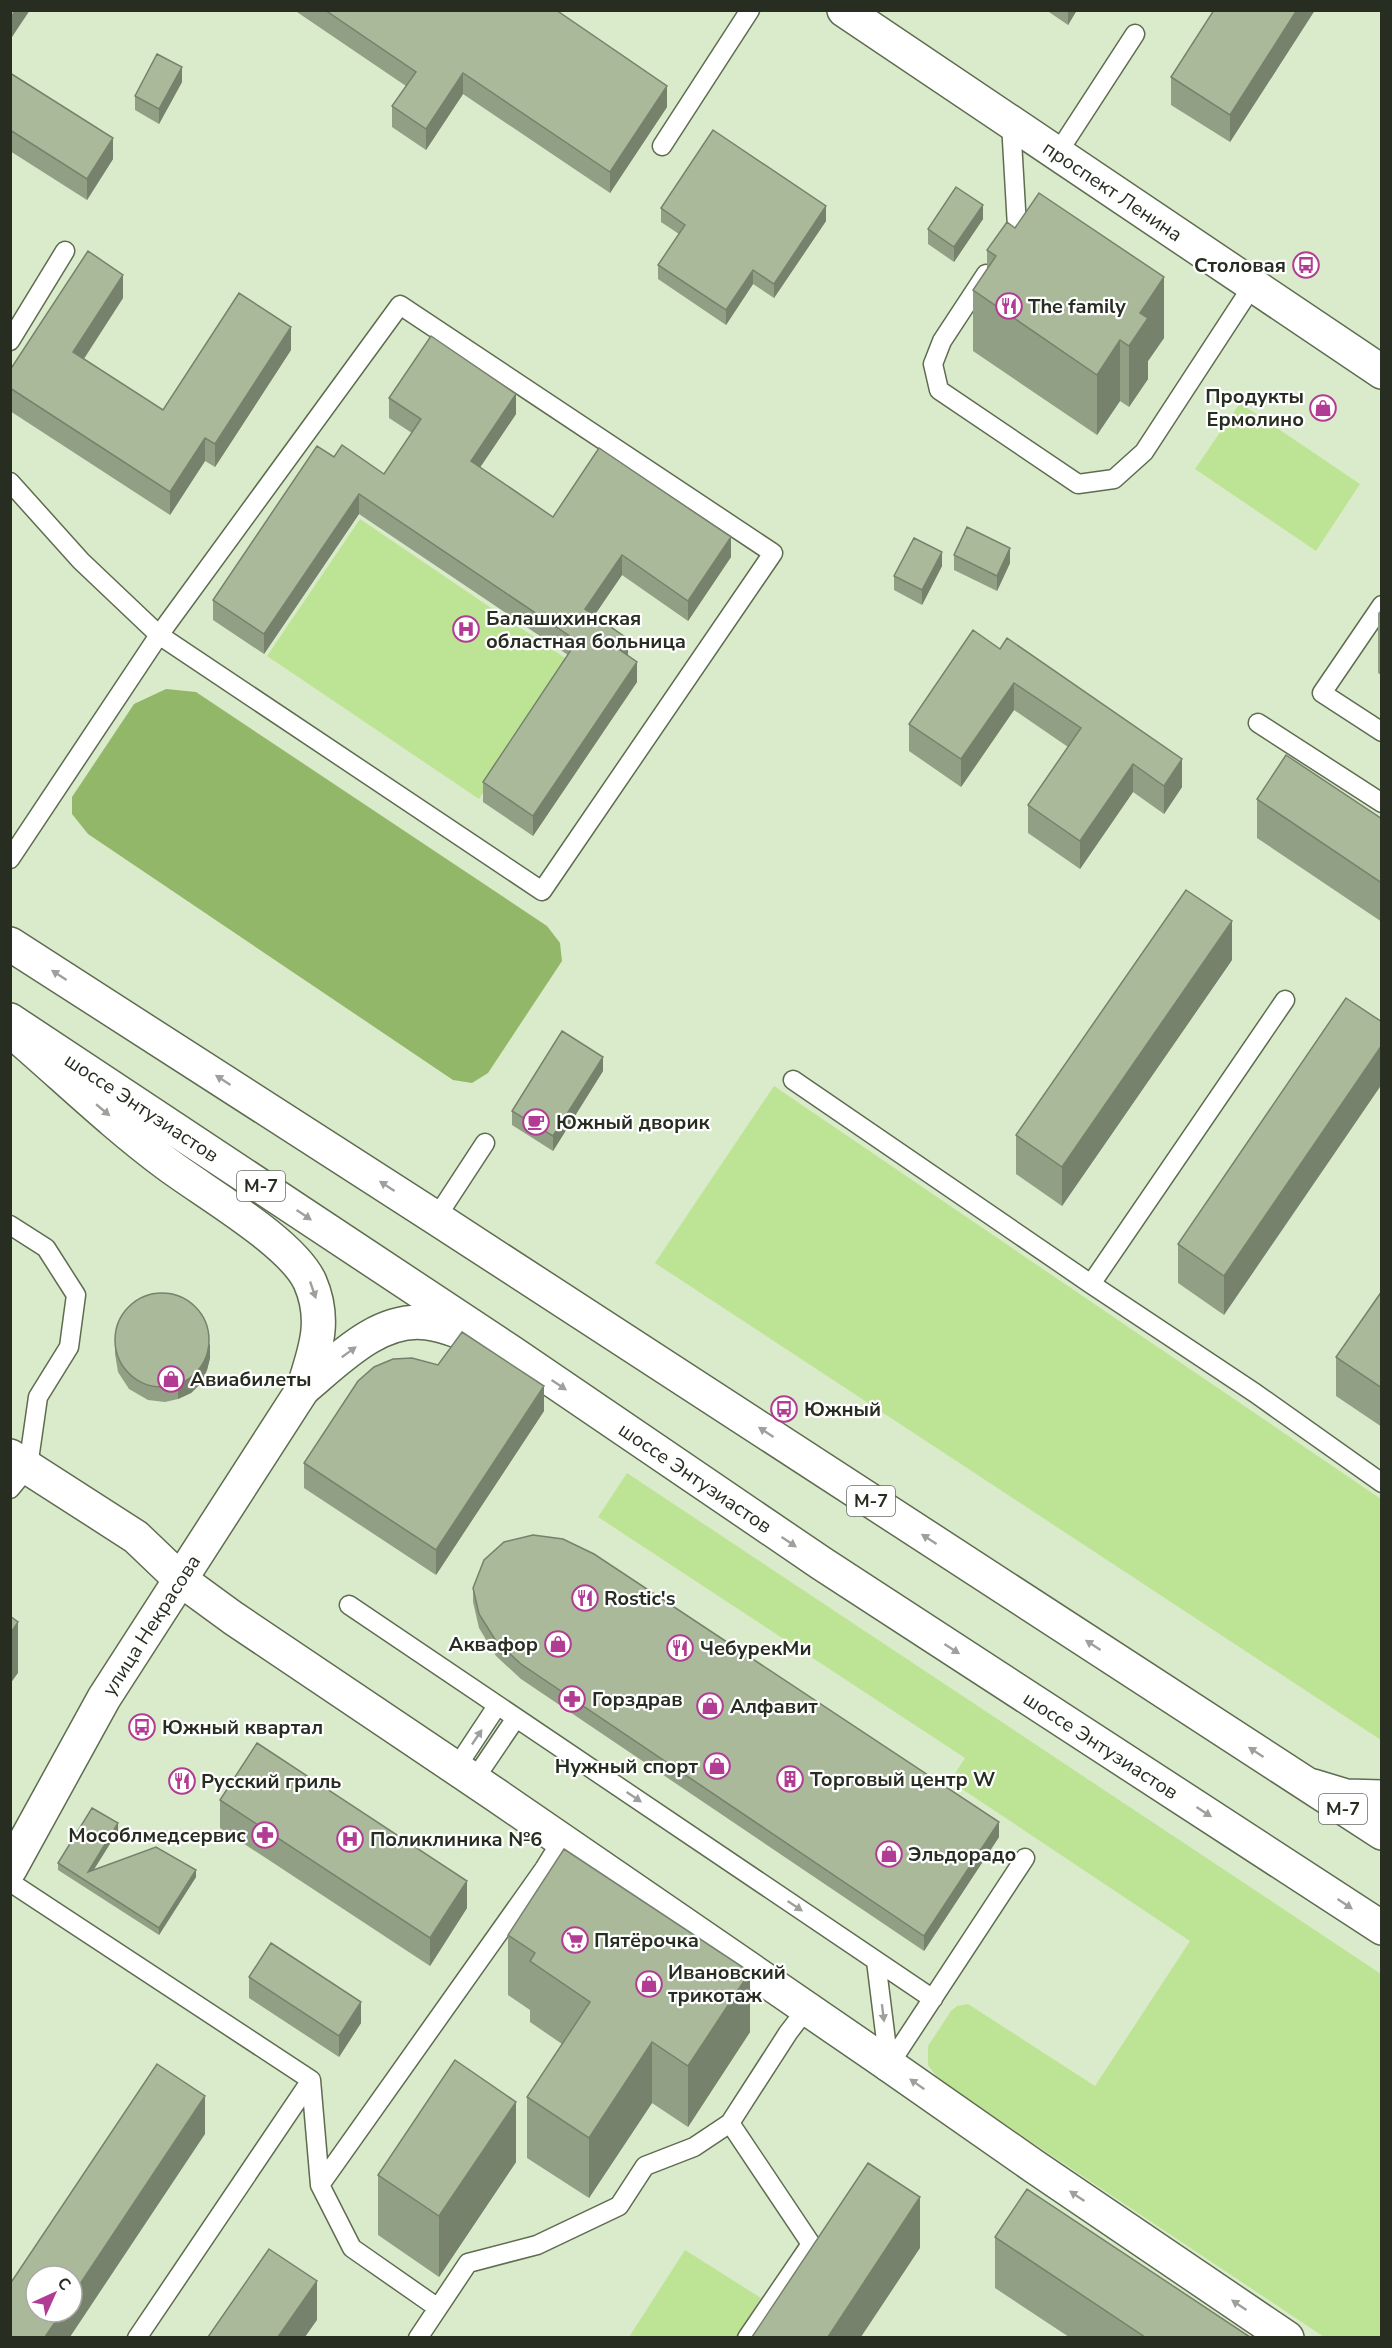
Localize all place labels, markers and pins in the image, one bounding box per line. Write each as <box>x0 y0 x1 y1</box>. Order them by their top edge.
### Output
bus stop icon: Столовая <box>1291 250 1321 280</box>
place label: Столовая <box>1194 252 1286 279</box>
restaurant icon: The family <box>994 291 1024 321</box>
place label: The family <box>1028 293 1126 320</box>
place label: Продукты Ермолино <box>1205 383 1304 433</box>
shop icon: Продукты Ермолино <box>1308 393 1338 423</box>
place label: Балашихинская областная больница <box>486 605 686 655</box>
hospital icon: Балашихинская областная больница <box>451 614 481 644</box>
cafe icon: Южный дворик <box>521 1107 551 1137</box>
place label: Южный дворик <box>556 1109 710 1136</box>
shop icon: Авиабилеты <box>156 1364 186 1394</box>
place label: Авиабилеты <box>190 1366 311 1393</box>
bus stop icon: Южный <box>769 1394 799 1424</box>
place label: Южный <box>804 1396 881 1423</box>
restaurant icon: Rostic's <box>570 1583 600 1613</box>
place label: Rostic's <box>604 1585 676 1612</box>
shop icon: Аквафор <box>543 1629 573 1659</box>
place label: Аквафор <box>449 1631 538 1658</box>
restaurant icon: ЧебурекМи <box>665 1633 695 1663</box>
place label: ЧебурекМи <box>700 1635 812 1662</box>
pharmacy icon: Горздрав <box>557 1684 587 1714</box>
place label: Горздрав <box>592 1686 683 1713</box>
shop icon: Алфавит <box>695 1691 725 1721</box>
place label: Алфавит <box>730 1693 818 1720</box>
bus stop icon: Южный квартал <box>127 1712 157 1742</box>
place label: Южный квартал <box>162 1714 323 1741</box>
shop icon: Нужный спорт <box>702 1751 732 1781</box>
place label: Нужный спорт <box>555 1753 699 1780</box>
building icon: Торговый центр W <box>775 1764 805 1794</box>
restaurant icon: Русский гриль <box>167 1766 197 1796</box>
place label: Торговый центр W <box>810 1766 995 1793</box>
place label: Русский гриль <box>201 1768 341 1795</box>
pharmacy icon: Мособлмедсервис <box>250 1820 280 1850</box>
place label: Мособлмедсервис <box>68 1822 246 1849</box>
hospital icon: Поликлиника №6 <box>335 1824 365 1854</box>
place label: Поликлиника №6 <box>370 1826 542 1853</box>
shop icon: Эльдорадо <box>874 1839 904 1869</box>
place label: Эльдорадо <box>908 1841 1016 1868</box>
supermarket icon: Пятёрочка <box>560 1925 590 1955</box>
place label: Пятёрочка <box>594 1927 699 1954</box>
place label: Ивановский трикотаж <box>668 1959 786 2009</box>
shop icon: Ивановский трикотаж <box>634 1969 664 1999</box>

